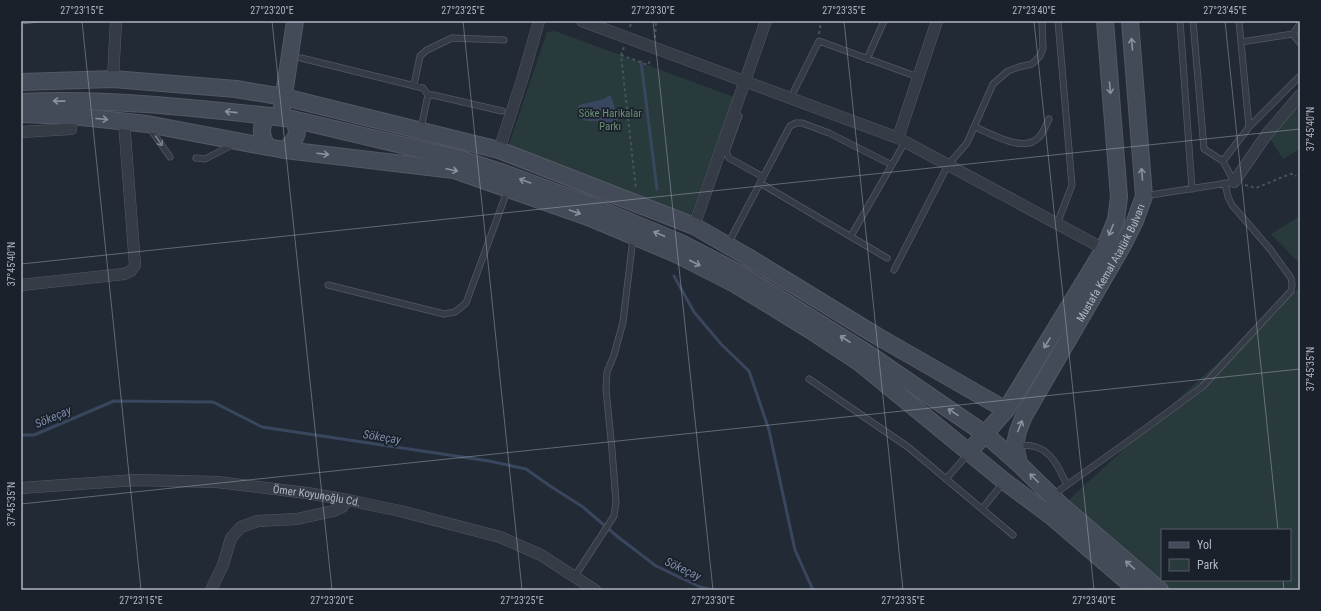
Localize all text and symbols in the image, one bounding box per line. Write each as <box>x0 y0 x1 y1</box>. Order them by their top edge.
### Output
text: 27°23'15"E <box>60 5 104 16</box>
text: 27°23'20"E <box>250 5 294 16</box>
text: 27°23'25"E <box>441 5 485 16</box>
text: 27°23'30"E <box>631 5 675 16</box>
text: 27°23'35"E <box>822 5 866 16</box>
text: 27°23'40"E <box>1012 5 1056 16</box>
text: 27°23'45"E <box>1203 5 1247 16</box>
one-way arrow <box>1128 38 1136 51</box>
one-way arrow <box>1107 81 1114 94</box>
one-way arrow <box>53 98 66 105</box>
park label: Söke Harikalar Parkı <box>578 107 642 133</box>
text: 37°45'40"N <box>1305 107 1316 151</box>
one-way arrow <box>225 108 238 115</box>
one-way arrow <box>95 115 108 123</box>
one-way arrow <box>154 135 163 146</box>
one-way arrow <box>316 151 329 158</box>
one-way arrow <box>445 167 458 175</box>
one-way arrow <box>1139 168 1146 181</box>
one-way arrow <box>520 177 532 185</box>
street label: Mustafa Kemal Atatürk Bulvarı <box>1074 202 1148 324</box>
one-way arrow <box>569 209 581 217</box>
one-way arrow <box>1107 224 1115 236</box>
one-way arrow <box>654 230 666 237</box>
text: 37°45'40"N <box>6 242 17 286</box>
one-way arrow <box>688 260 700 268</box>
one-way arrow <box>839 335 851 343</box>
one-way arrow <box>1043 337 1051 348</box>
text: 37°45'35"N <box>1305 347 1316 391</box>
water label: Sökeçay <box>33 403 74 431</box>
one-way arrow <box>948 408 959 416</box>
one-way arrow <box>1017 420 1024 432</box>
water label: Sökeçay <box>362 427 403 447</box>
one-way arrow <box>1029 473 1039 483</box>
text: 37°45'35"N <box>6 482 17 526</box>
street label: Ömer Koyunoğlu Cd. <box>272 483 362 509</box>
legend <box>1161 529 1291 581</box>
text: Yol <box>1197 538 1212 552</box>
water label: Sökeçay <box>663 555 704 584</box>
text: Park <box>1197 558 1219 572</box>
one-way arrow <box>1125 560 1136 569</box>
text: 27°23'15"E <box>119 595 163 606</box>
text: 27°23'20"E <box>310 595 354 606</box>
text: 27°23'25"E <box>500 595 544 606</box>
text: 27°23'30"E <box>691 595 735 606</box>
text: 27°23'35"E <box>881 595 925 606</box>
text: 27°23'40"E <box>1072 595 1116 606</box>

